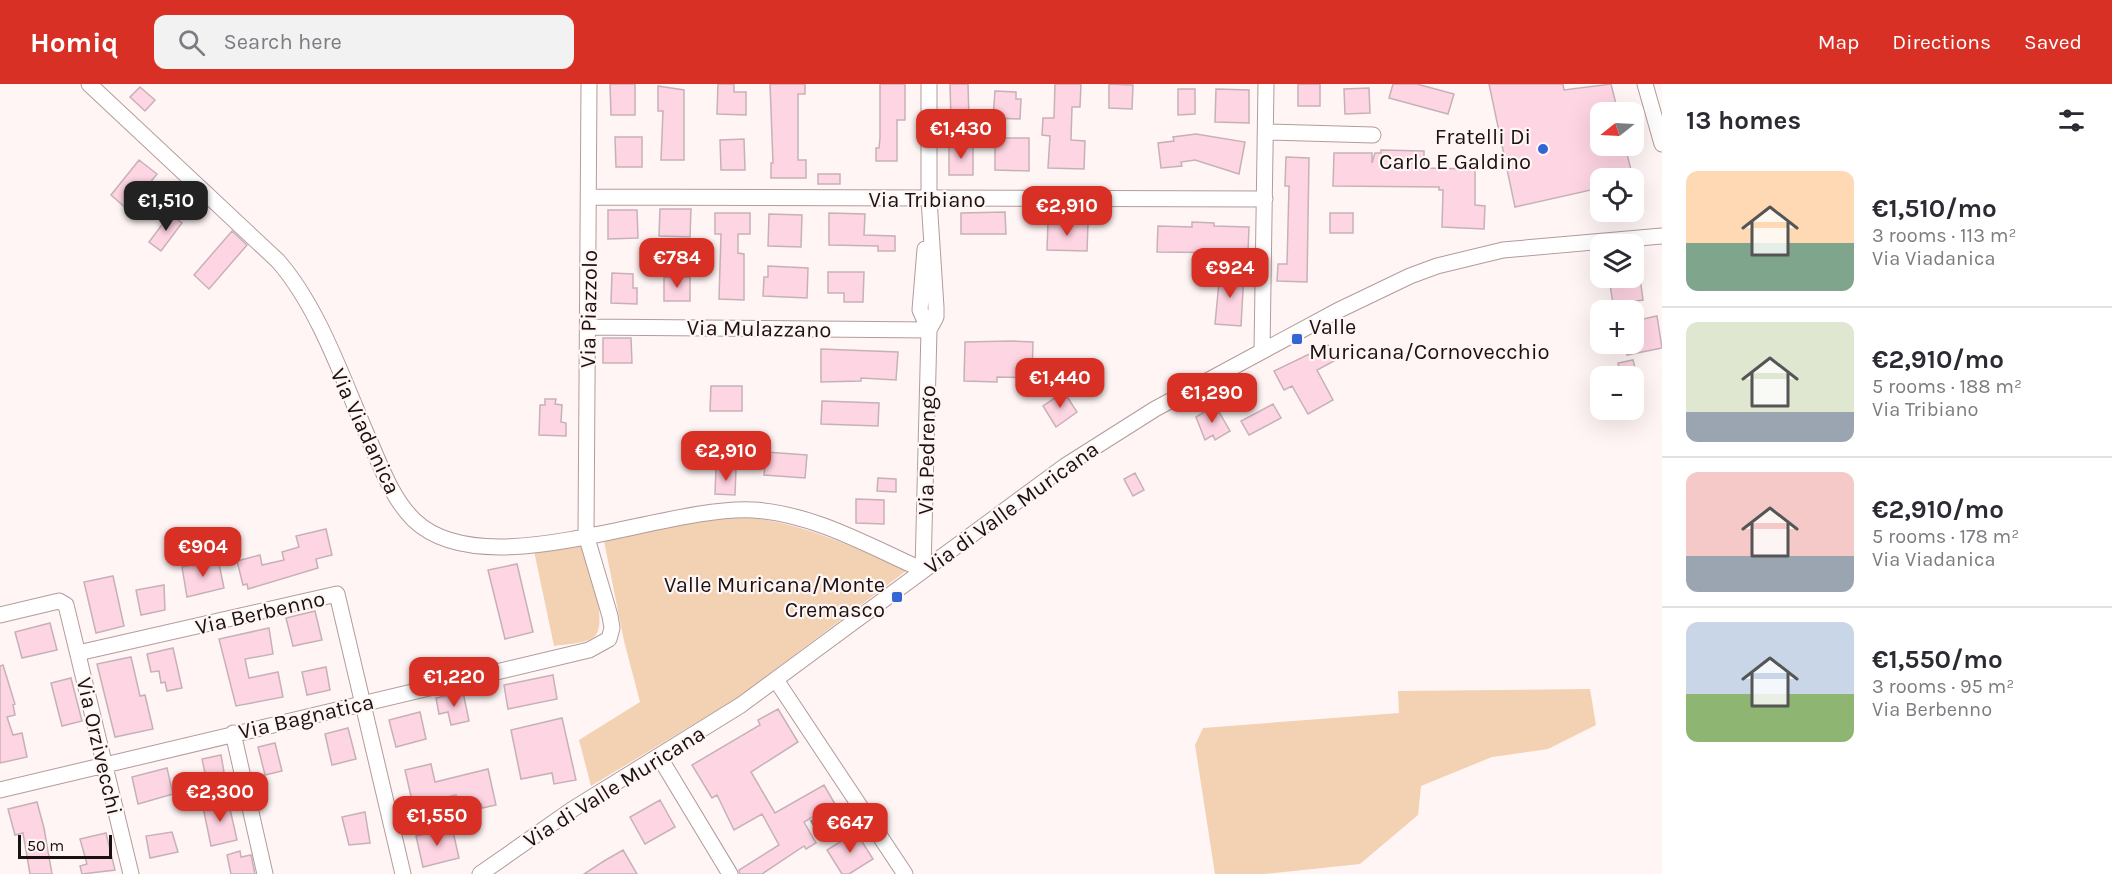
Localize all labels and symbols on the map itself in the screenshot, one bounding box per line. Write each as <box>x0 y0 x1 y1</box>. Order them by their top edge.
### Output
north arrow <box>1590 102 1644 156</box>
pin: €1,430 <box>912 109 1010 160</box>
place label: Fratelli Di Carlo E Galdino <box>1379 124 1531 175</box>
marker: Fratelli Di Carlo E Galdino <box>1536 142 1550 156</box>
pin: €1,510 <box>117 181 215 232</box>
pin: €2,910 <box>1018 186 1116 237</box>
street label: Via Tribiano <box>868 187 986 213</box>
pin: €784 <box>641 238 713 289</box>
pin: €924 <box>1194 248 1266 299</box>
street label: Via Piazzolo <box>575 250 603 368</box>
place label: Valle Muricana/Cornovecchio <box>1309 314 1549 365</box>
street label: Via Mulazzano <box>686 315 832 343</box>
marker: Valle Muricana/Cornovecchio <box>1290 332 1304 346</box>
pin: €1,440 <box>1011 358 1109 409</box>
street label: Via Viadanica <box>325 364 406 498</box>
pin: €1,290 <box>1163 373 1261 424</box>
street label: Via Pedrengo <box>913 385 941 515</box>
pin: €2,910 <box>677 431 775 482</box>
street label: Via di Valle Muricana <box>919 436 1104 580</box>
pin: €904 <box>167 527 239 578</box>
place label: Valle Muricana/Monte Cremasco <box>664 572 885 623</box>
street label: Via Berbenno <box>193 585 328 641</box>
marker: Valle Muricana/Monte Cremasco <box>890 590 904 604</box>
pin: €1,220 <box>405 657 503 708</box>
street label: Via Orzivecchi <box>71 675 127 818</box>
street label: Via Bagnatica <box>236 689 376 745</box>
street label: Via di Valle Muricana <box>519 720 710 853</box>
pin: €2,300 <box>171 772 269 823</box>
pin: €1,550 <box>388 796 486 847</box>
pin: €647 <box>814 803 886 854</box>
scale bar <box>18 832 112 860</box>

